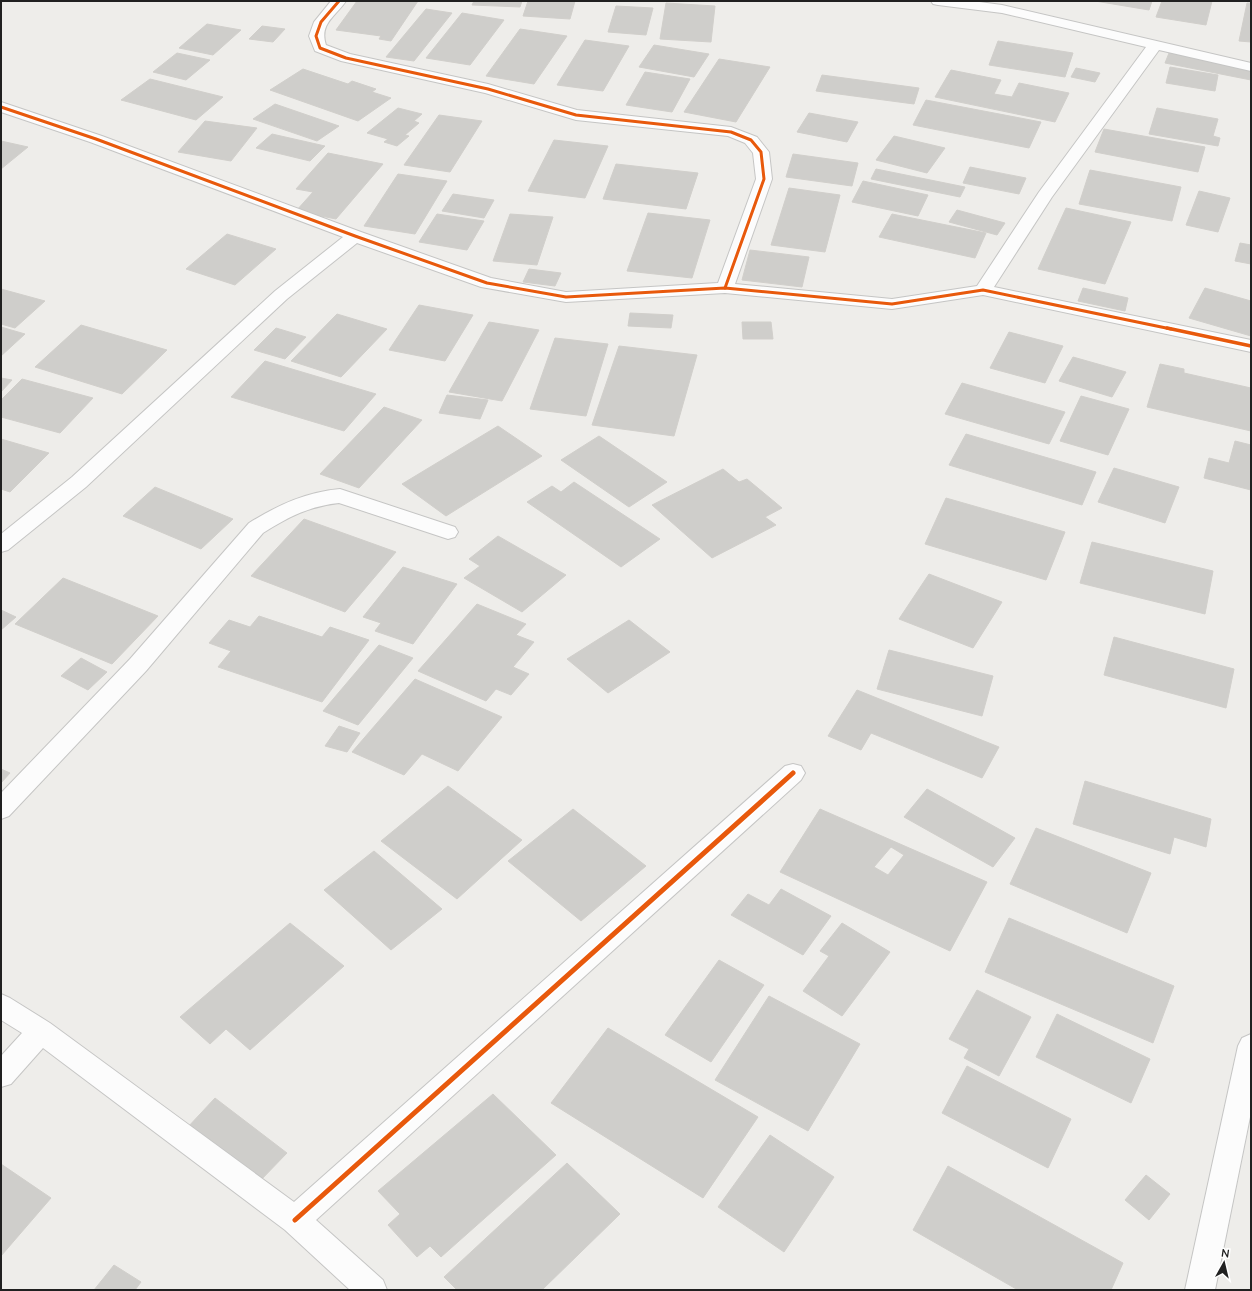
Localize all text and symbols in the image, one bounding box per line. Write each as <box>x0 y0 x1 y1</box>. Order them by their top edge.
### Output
north arrow <box>1204 1243 1244 1283</box>
text: N <box>1220 1246 1230 1262</box>

